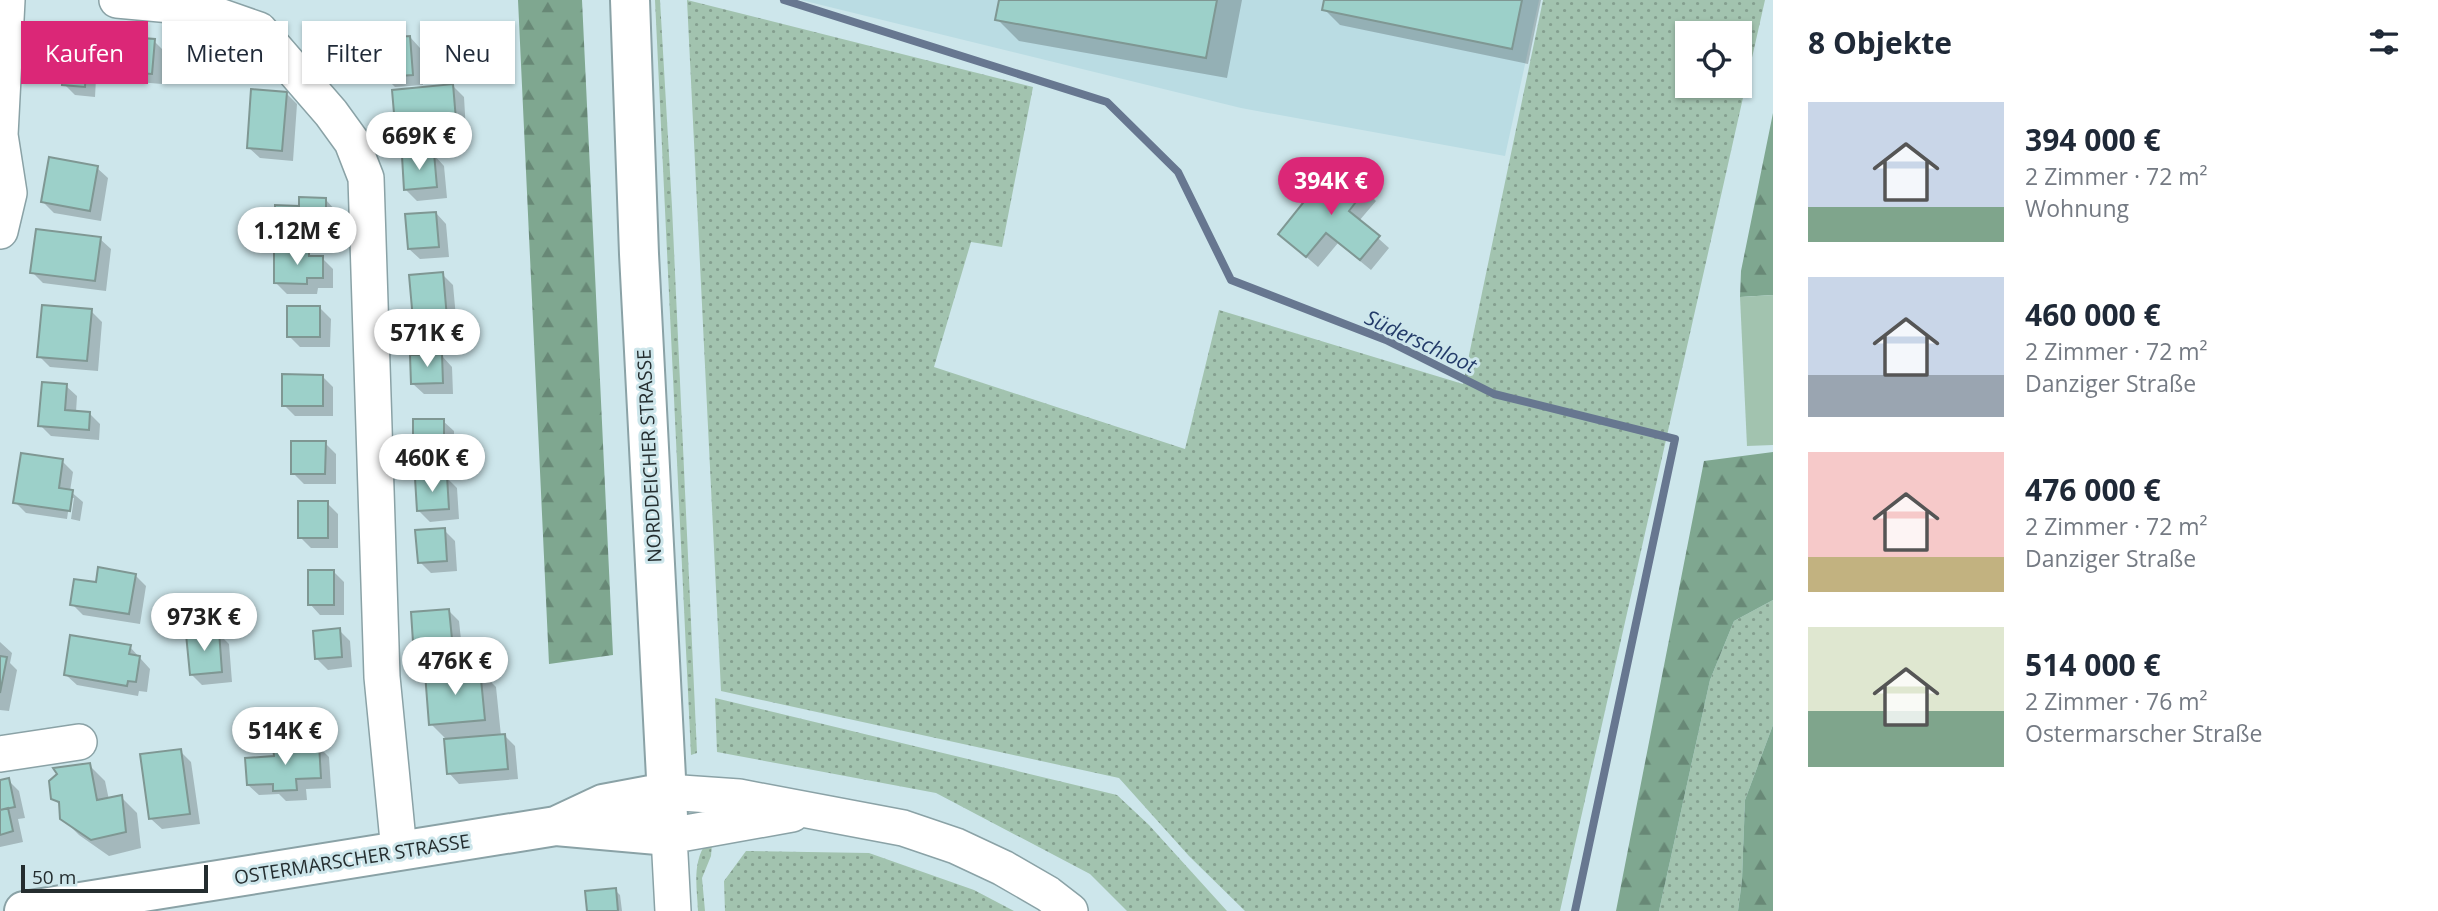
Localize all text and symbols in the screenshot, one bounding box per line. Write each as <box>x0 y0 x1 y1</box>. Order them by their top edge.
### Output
chip: Kaufen <box>21 21 148 84</box>
chip: Mieten <box>162 21 288 84</box>
chip: Filter <box>302 21 406 84</box>
chip: Neu <box>420 21 515 84</box>
map controls <box>1675 21 1752 98</box>
button: locate <box>1675 21 1752 98</box>
text: 8 Objekte <box>1808 22 1952 63</box>
icon: filters <box>2365 23 2403 61</box>
pin: 669K € <box>362 113 476 172</box>
text: 669K € <box>382 119 456 151</box>
text: 394 000 € <box>2025 119 2161 160</box>
icon: home <box>1864 130 1948 214</box>
pin: 394K € <box>1274 158 1388 217</box>
text: 2 Zimmer · 72 m² <box>2025 160 2208 192</box>
text: 394K € <box>1294 164 1368 196</box>
text: Wohnung <box>2025 192 2129 224</box>
pin: 1.12M € <box>232 208 362 267</box>
text: 1.12M € <box>254 214 340 246</box>
text: 460 000 € <box>2025 294 2161 335</box>
water label: Süderschloot <box>1361 303 1482 380</box>
icon: home <box>1864 305 1948 389</box>
pin: 571K € <box>370 310 484 369</box>
text: 571K € <box>390 316 464 348</box>
text: 2 Zimmer · 72 m² <box>2025 335 2208 367</box>
street label: NORDDEICHER STRASSE <box>630 349 668 563</box>
text: Danziger Straße <box>2025 367 2196 399</box>
pin: 460K € <box>375 434 489 494</box>
text: 460K € <box>395 441 469 473</box>
text: 476 000 € <box>2025 469 2161 510</box>
icon: home <box>1864 480 1948 564</box>
text: 2 Zimmer · 72 m² <box>2025 510 2208 542</box>
text: Danziger Straße <box>2025 542 2196 574</box>
pin: 973K € <box>147 594 261 653</box>
text: 973K € <box>167 600 241 632</box>
pin: 476K € <box>398 638 512 697</box>
text: 476K € <box>418 644 492 676</box>
text: 514 000 € <box>2025 644 2161 685</box>
icon: home <box>1864 655 1948 739</box>
text: 2 Zimmer · 76 m² <box>2025 685 2208 717</box>
pin: 514K € <box>228 708 342 767</box>
text: 514K € <box>248 714 322 746</box>
text: Ostermarscher Straße <box>2025 717 2262 749</box>
street label: OSTERMARSCHER STRASSE <box>232 828 472 890</box>
scale bar <box>21 862 208 894</box>
text: 50 m <box>32 864 76 890</box>

